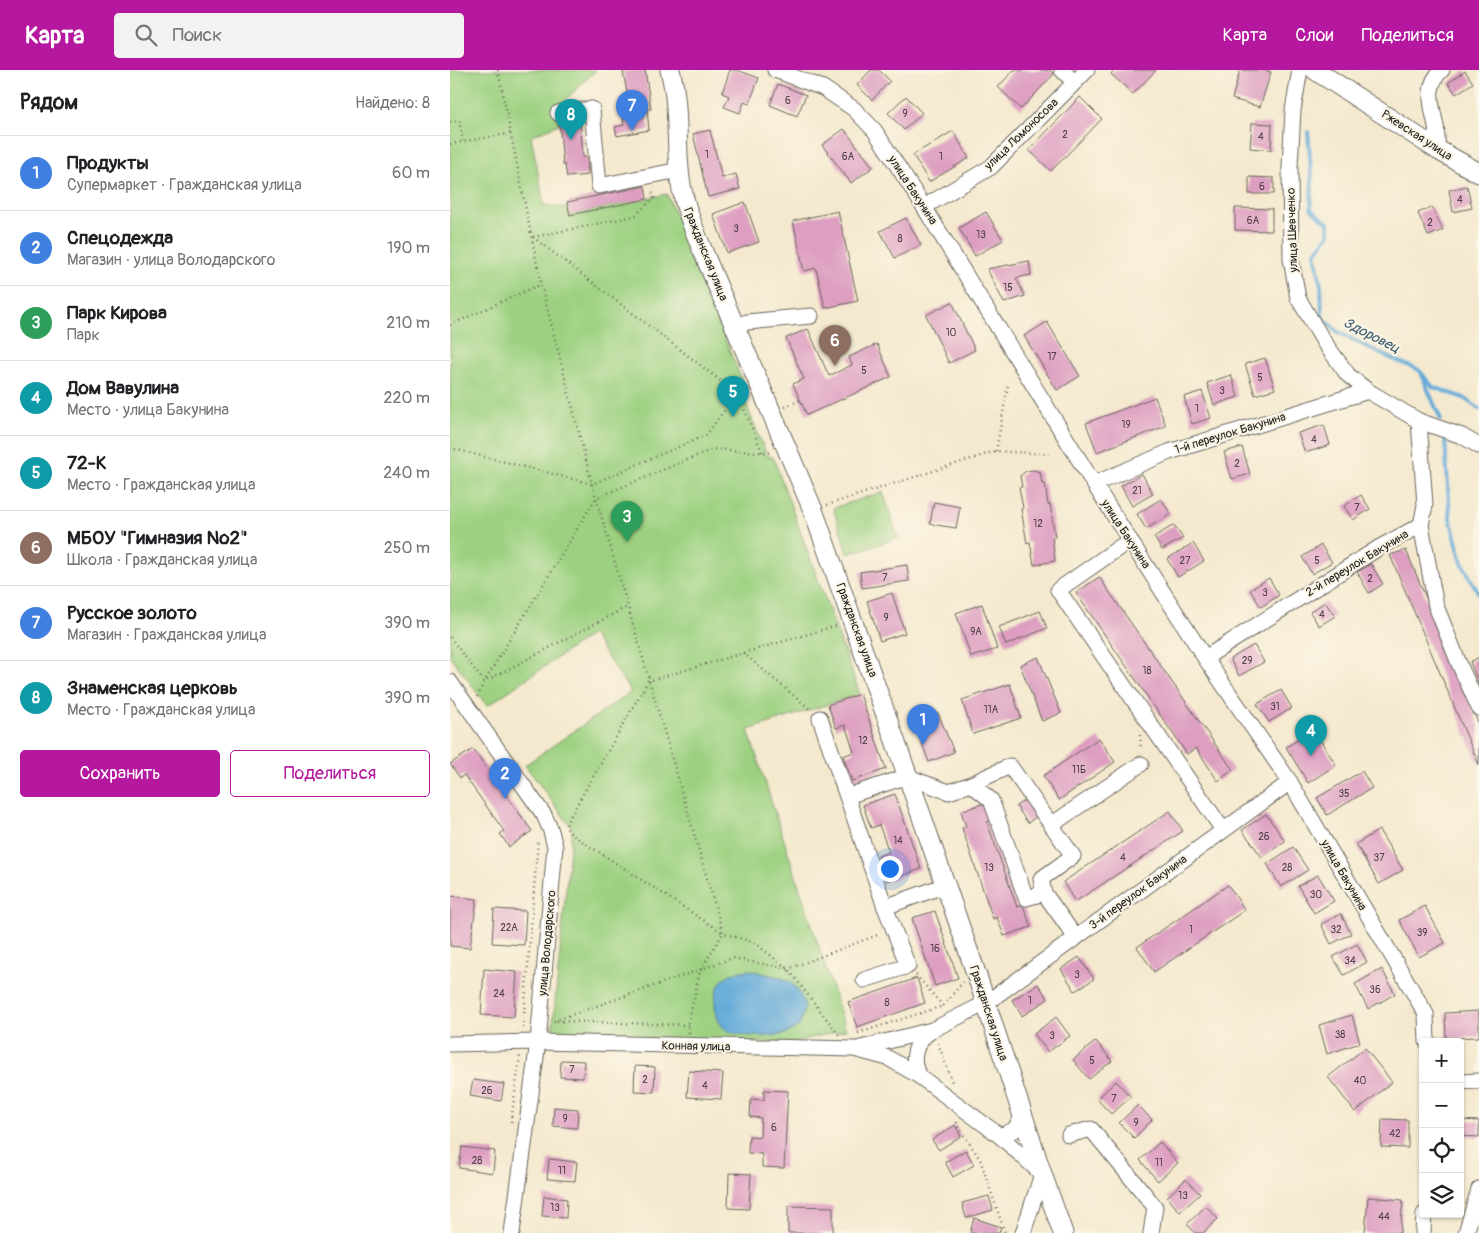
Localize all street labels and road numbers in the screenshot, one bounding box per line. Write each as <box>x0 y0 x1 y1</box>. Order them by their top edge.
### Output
street label: улица Ломоносова <box>981 95 1062 174</box>
street label: Ржевская улица <box>1378 107 1455 164</box>
street label: улица Бакунина <box>884 152 941 228</box>
street label: улица Шевченко <box>1284 187 1302 274</box>
street label: Гражданская улица <box>680 205 731 303</box>
street label: 1-й переулок Бакунина <box>1173 409 1288 458</box>
street label: улица Бакунина <box>1097 496 1154 572</box>
street label: 2-й переулок Бакунина <box>1303 527 1411 599</box>
street label: Гражданская улица <box>832 581 881 680</box>
street label: улица Бакунина <box>1317 836 1370 914</box>
street label: 3-й переулок Бакунина <box>1086 852 1191 933</box>
street label: улица Володарского <box>535 889 560 998</box>
street label: Гражданская улица <box>966 964 1011 1063</box>
street label: Конная улица <box>661 1038 731 1055</box>

